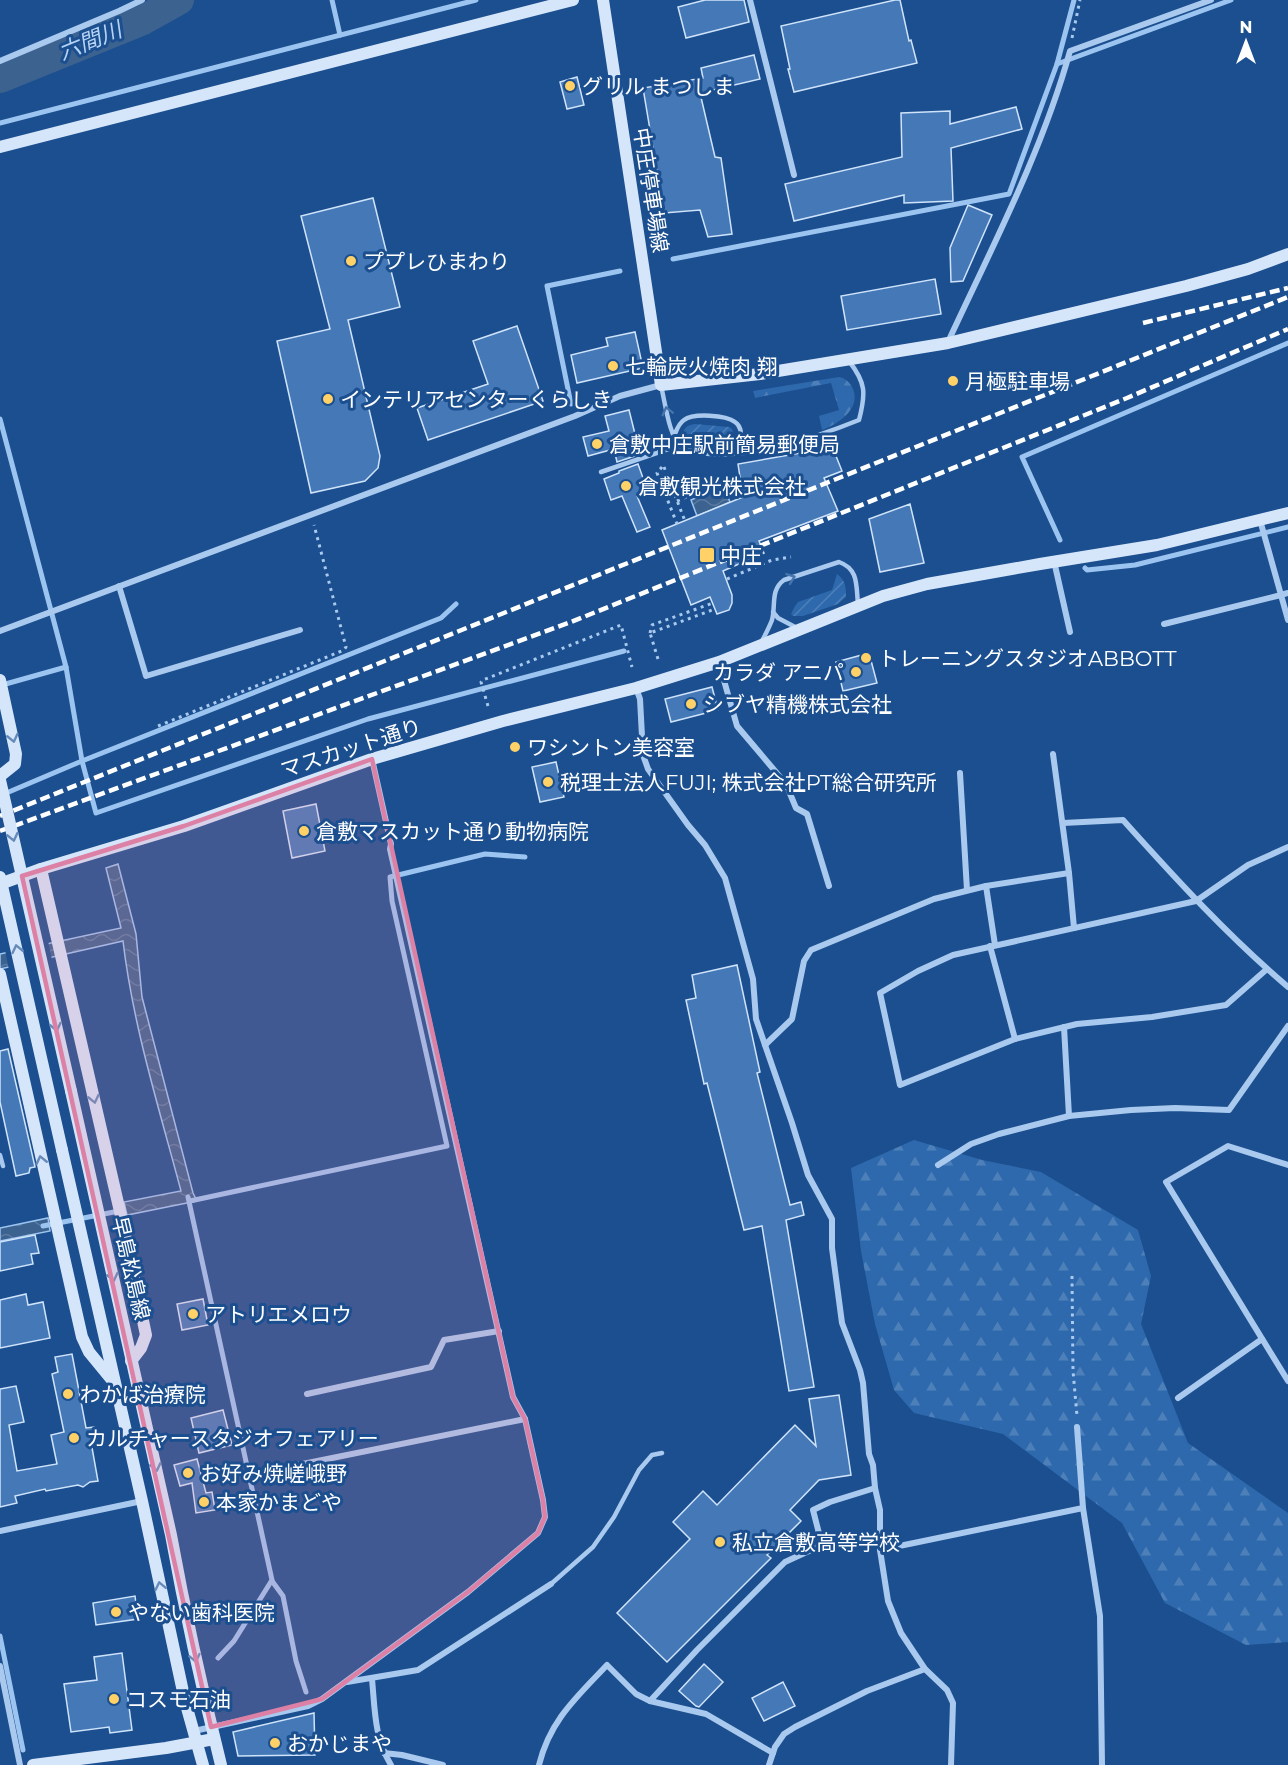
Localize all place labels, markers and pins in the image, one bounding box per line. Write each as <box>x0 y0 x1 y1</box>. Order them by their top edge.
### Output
place label: グリル まつしま <box>582 74 735 99</box>
marker: グリル まつしま <box>563 79 577 93</box>
place label: ププレひまわり <box>363 249 510 274</box>
marker: ププレひまわり <box>344 254 358 268</box>
place label: 七輪炭火焼肉 翔 <box>625 354 778 379</box>
marker: 七輪炭火焼肉 翔 <box>606 359 620 373</box>
place label: 月極駐車場 <box>965 369 1070 394</box>
marker: 月極駐車場 <box>946 374 960 388</box>
place label: インテリアセンターくらしき <box>340 387 613 412</box>
marker: インテリアセンターくらしき <box>321 392 335 406</box>
place label: 倉敷中庄駅前簡易郵便局 <box>609 432 840 457</box>
marker: 倉敷中庄駅前簡易郵便局 <box>590 437 604 451</box>
place label: 倉敷観光株式会社 <box>638 474 806 499</box>
marker: 倉敷観光株式会社 <box>619 479 633 493</box>
place label: 中庄 <box>720 543 762 568</box>
marker: 中庄 <box>698 546 716 564</box>
place label: トレーニングスタジオABBOTT <box>878 646 1176 671</box>
marker: トレーニングスタジオABBOTT <box>859 651 873 665</box>
place label: カラダ アニパ <box>713 660 844 685</box>
marker: カラダ アニパ <box>849 665 863 679</box>
place label: シブヤ精機株式会社 <box>703 692 892 717</box>
marker: シブヤ精機株式会社 <box>684 697 698 711</box>
place label: ワシントン美容室 <box>527 735 695 760</box>
marker: ワシントン美容室 <box>508 740 522 754</box>
place label: 税理士法人FUJI; 株式会社PT総合研究所 <box>560 770 937 795</box>
marker: 税理士法人FUJI; 株式会社PT総合研究所 <box>541 775 555 789</box>
place label: 倉敷マスカット通り動物病院 <box>316 819 589 844</box>
marker: 倉敷マスカット通り動物病院 <box>297 824 311 838</box>
place label: アトリエメロウ <box>205 1302 352 1327</box>
marker: アトリエメロウ <box>186 1307 200 1321</box>
place label: わかば治療院 <box>80 1382 206 1407</box>
marker: わかば治療院 <box>61 1387 75 1401</box>
place label: カルチャースタジオフェアリー <box>86 1426 379 1451</box>
marker: カルチャースタジオフェアリー <box>67 1431 81 1445</box>
place label: お好み焼嵯峨野 <box>200 1461 347 1486</box>
marker: お好み焼嵯峨野 <box>181 1466 195 1480</box>
place label: 本家かまどや <box>216 1490 342 1515</box>
marker: 本家かまどや <box>197 1495 211 1509</box>
place label: 私立倉敷高等学校 <box>732 1530 900 1555</box>
marker: 私立倉敷高等学校 <box>713 1535 727 1549</box>
place label: やない歯科医院 <box>128 1600 275 1625</box>
marker: やない歯科医院 <box>109 1605 123 1619</box>
place label: コスモ石油 <box>126 1687 231 1712</box>
marker: コスモ石油 <box>107 1692 121 1706</box>
place label: おかじまや <box>287 1731 392 1756</box>
marker: おかじまや <box>268 1736 282 1750</box>

